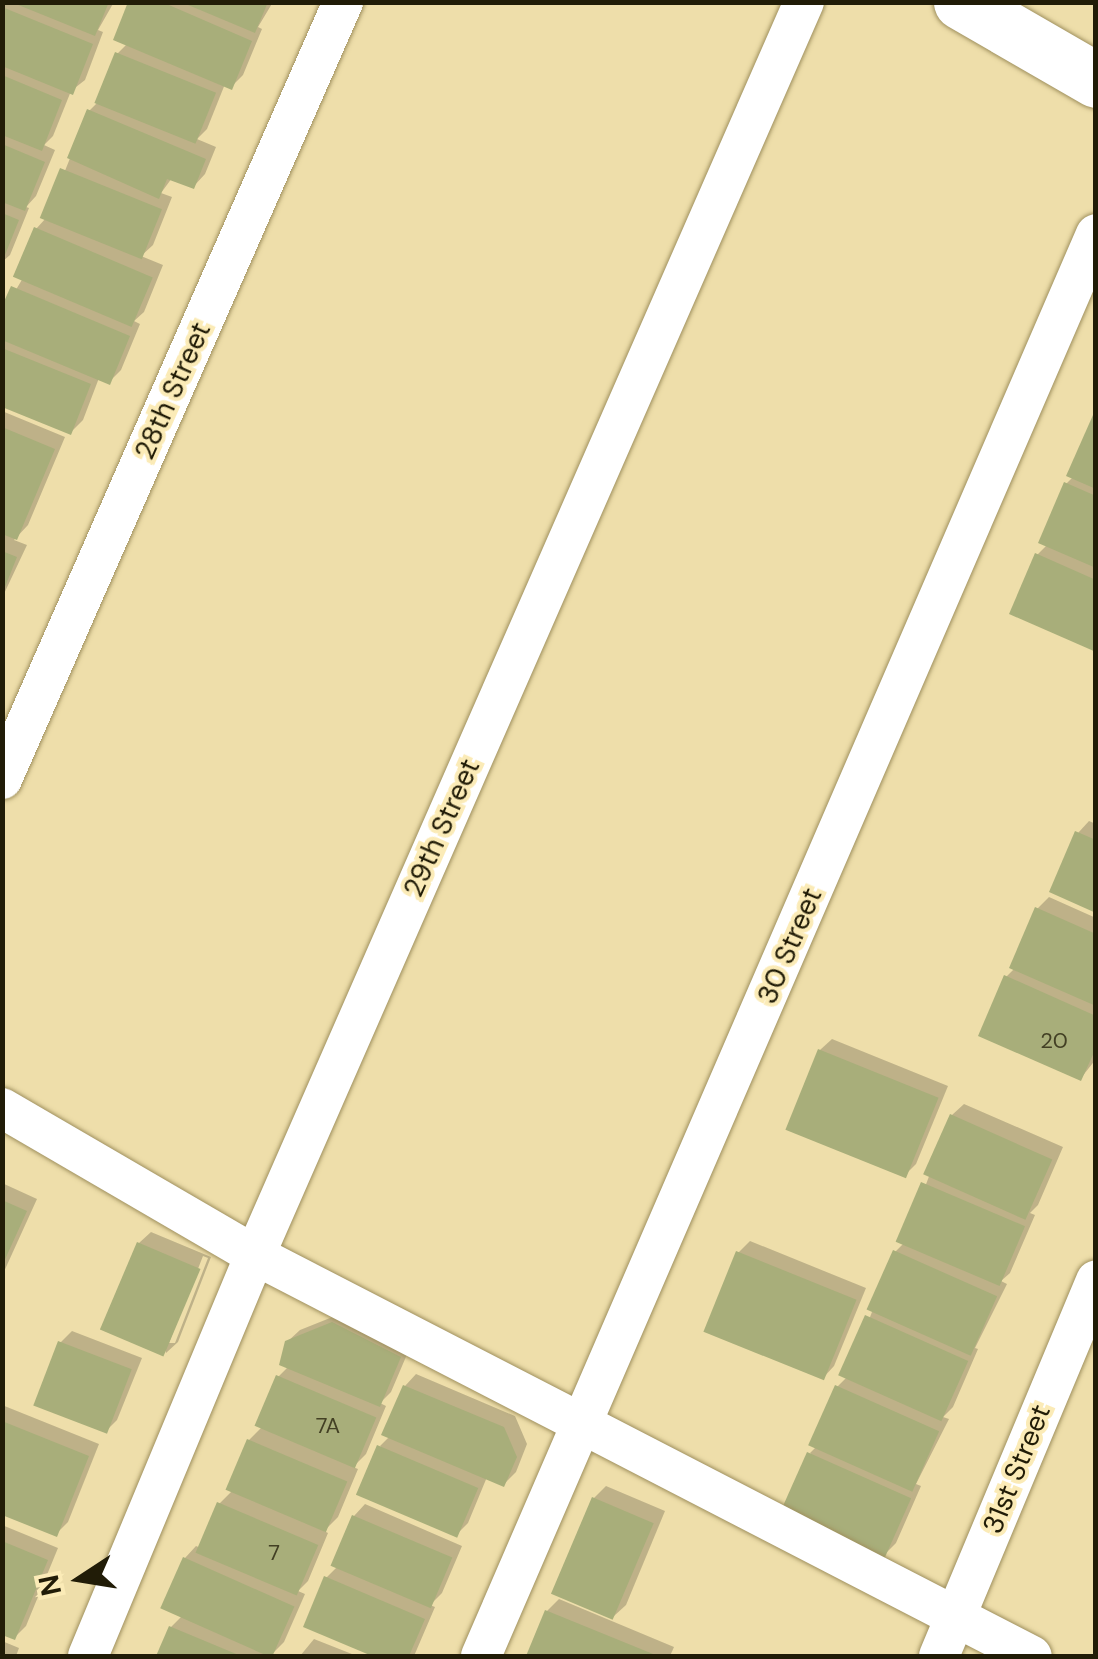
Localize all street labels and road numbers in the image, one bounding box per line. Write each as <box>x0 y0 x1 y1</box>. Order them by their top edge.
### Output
street label: 28th Street <box>128 317 218 465</box>
street label: 29th Street <box>397 754 487 902</box>
street label: 30 Street <box>751 883 829 1009</box>
street label: 31st Street <box>976 1400 1058 1538</box>

